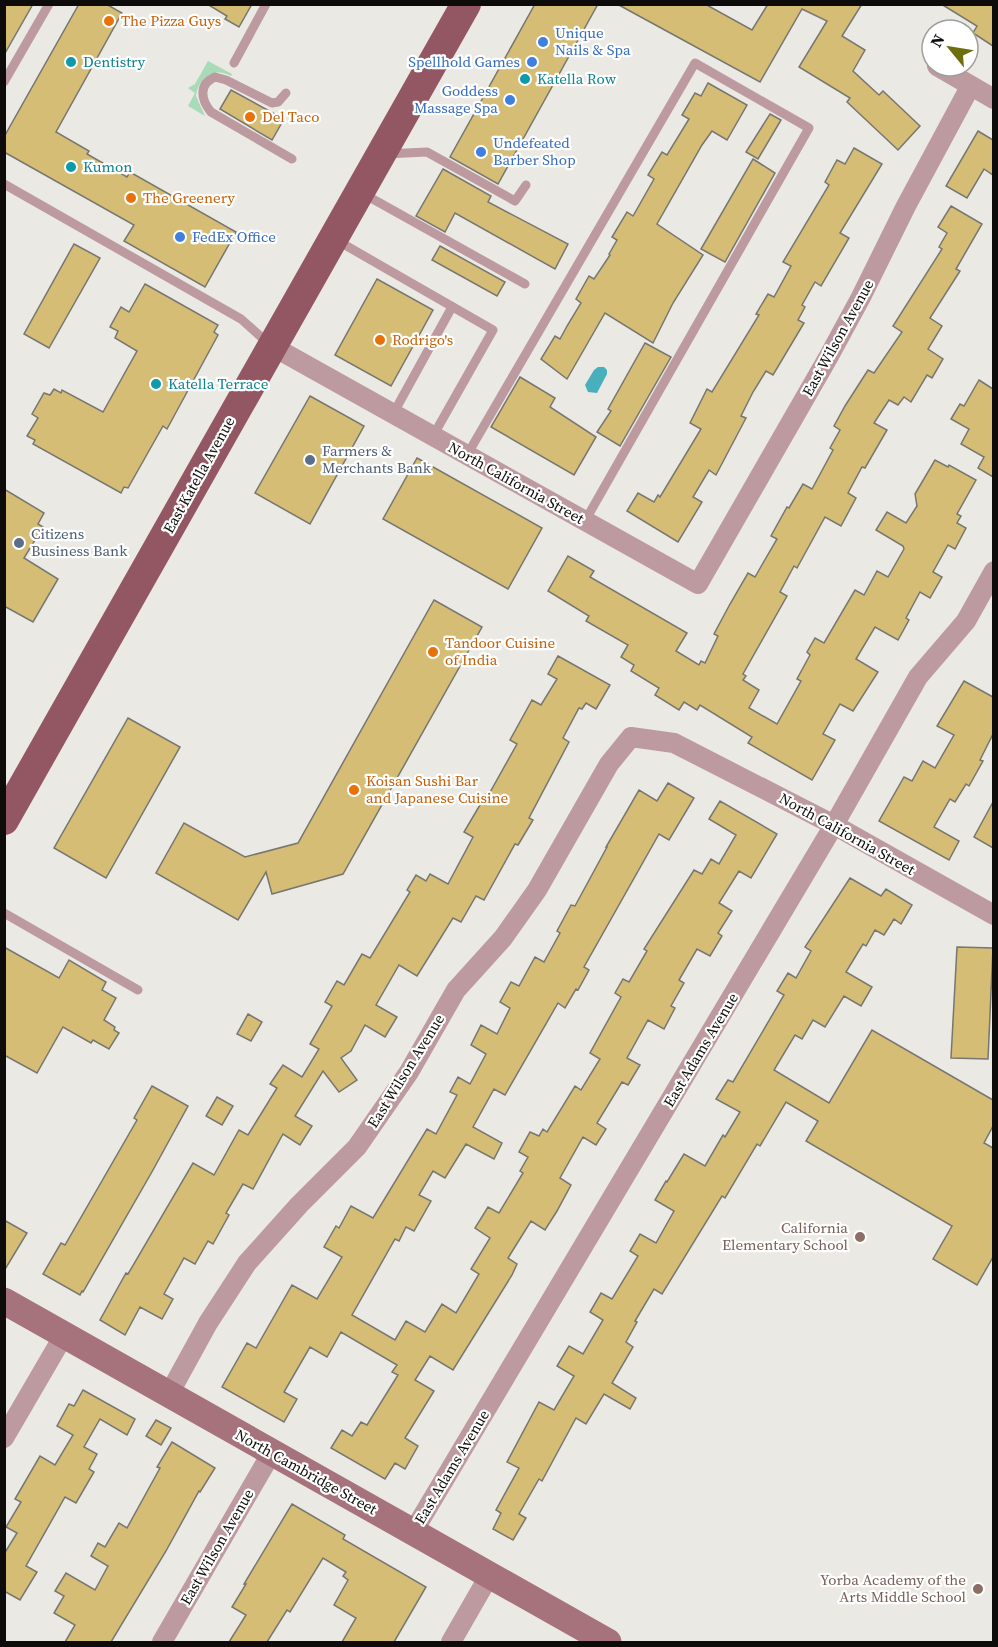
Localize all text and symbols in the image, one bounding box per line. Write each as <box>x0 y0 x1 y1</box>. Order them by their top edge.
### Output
place label: The Pizza Guys <box>121 10 221 31</box>
marker: The Pizza Guys <box>102 14 116 28</box>
north arrow <box>920 18 980 78</box>
place label: Unique Nails & Spa <box>555 22 631 60</box>
text: N <box>925 30 950 51</box>
marker: Unique Nails & Spa <box>536 35 550 49</box>
place label: Dentistry <box>83 51 146 72</box>
place label: Spellhold Games <box>408 51 520 72</box>
marker: Dentistry <box>64 55 78 69</box>
marker: Spellhold Games <box>525 55 539 69</box>
place label: Katella Row <box>537 68 617 89</box>
marker: Katella Row <box>518 72 532 86</box>
place label: Goddess Massage Spa <box>414 80 498 118</box>
marker: Goddess Massage Spa <box>503 93 517 107</box>
place label: Del Taco <box>262 106 319 127</box>
marker: Del Taco <box>243 110 257 124</box>
place label: Undefeated Barber Shop <box>493 132 576 170</box>
marker: Undefeated Barber Shop <box>474 145 488 159</box>
place label: Kumon <box>83 156 132 177</box>
marker: Kumon <box>64 160 78 174</box>
place label: The Greenery <box>143 187 235 208</box>
marker: The Greenery <box>124 191 138 205</box>
place label: FedEx Office <box>192 226 276 247</box>
marker: FedEx Office <box>173 230 187 244</box>
street label: East Wilson Avenue <box>797 275 879 400</box>
place label: Rodrigo's <box>392 329 453 350</box>
marker: Rodrigo's <box>373 333 387 347</box>
place label: Katella Terrace <box>168 373 269 394</box>
marker: Katella Terrace <box>149 377 163 391</box>
street label: East Katella Avenue <box>158 412 240 537</box>
street label: North California Street <box>445 436 588 529</box>
place label: Farmers & Merchants Bank <box>322 440 432 478</box>
marker: Farmers & Merchants Bank <box>303 453 317 467</box>
place label: Citizens Business Bank <box>31 523 128 561</box>
marker: Citizens Business Bank <box>12 536 26 550</box>
place label: Tandoor Cuisine of India <box>445 632 556 670</box>
marker: Tandoor Cuisine of India <box>426 645 440 659</box>
place label: Koisan Sushi Bar and Japanese Cuisine <box>366 770 509 808</box>
marker: Koisan Sushi Bar and Japanese Cuisine <box>347 783 361 797</box>
street label: North California Street <box>776 787 919 880</box>
street label: East Adams Avenue <box>658 988 743 1111</box>
street label: East Wilson Avenue <box>362 1009 449 1132</box>
place label: California Elementary School <box>722 1217 849 1255</box>
marker: California Elementary School <box>853 1230 867 1244</box>
street label: East Adams Avenue <box>409 1405 494 1528</box>
street label: North Cambridge Street <box>232 1424 381 1519</box>
street label: East Wilson Avenue <box>175 1485 259 1609</box>
place label: Yorba Academy of the Arts Middle School <box>820 1569 967 1607</box>
marker: Yorba Academy of the Arts Middle School <box>971 1582 985 1596</box>

